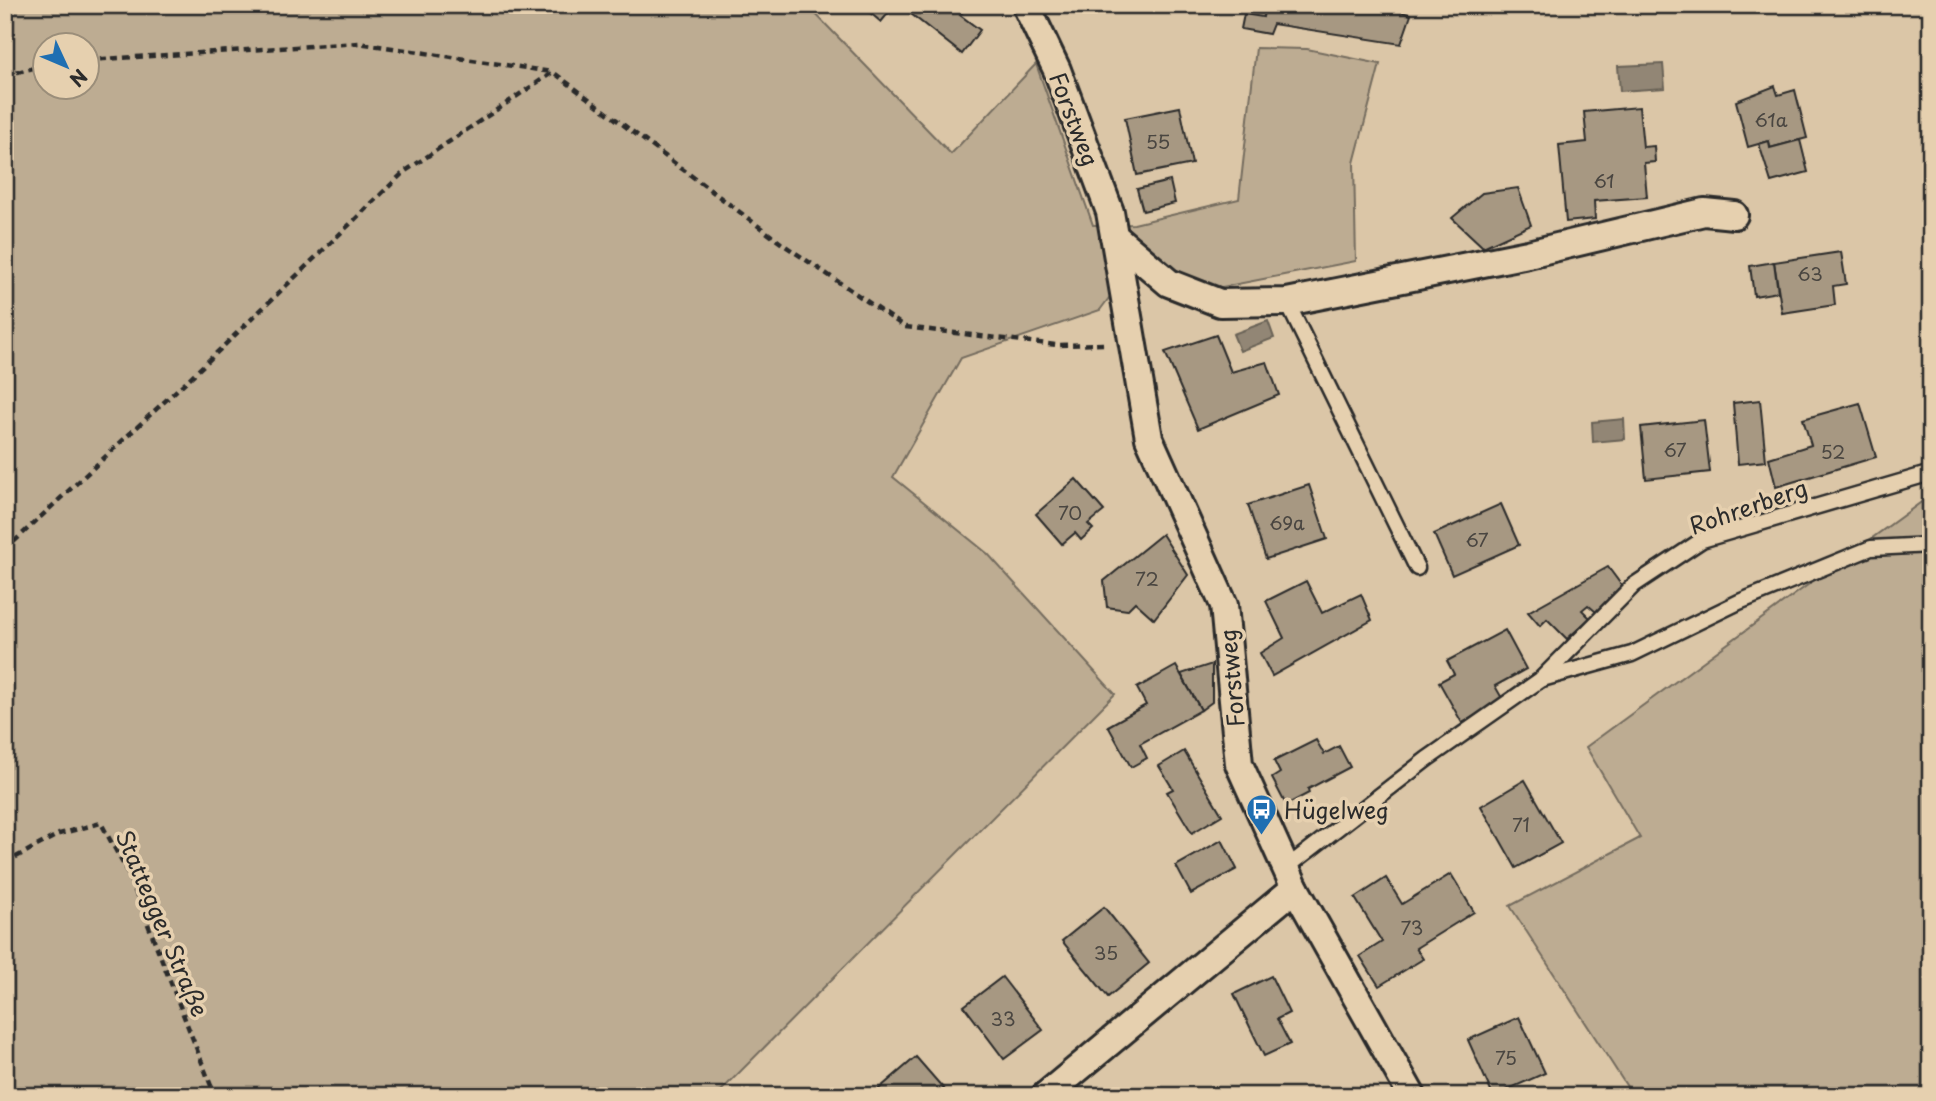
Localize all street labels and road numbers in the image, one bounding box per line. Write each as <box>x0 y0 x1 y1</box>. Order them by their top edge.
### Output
street label: Forstweg <box>1041 67 1109 171</box>
street label: Rohrerberg <box>1684 469 1812 543</box>
street label: Forstweg <box>1209 627 1253 729</box>
street label: Stattegger Straße <box>108 824 218 1022</box>

